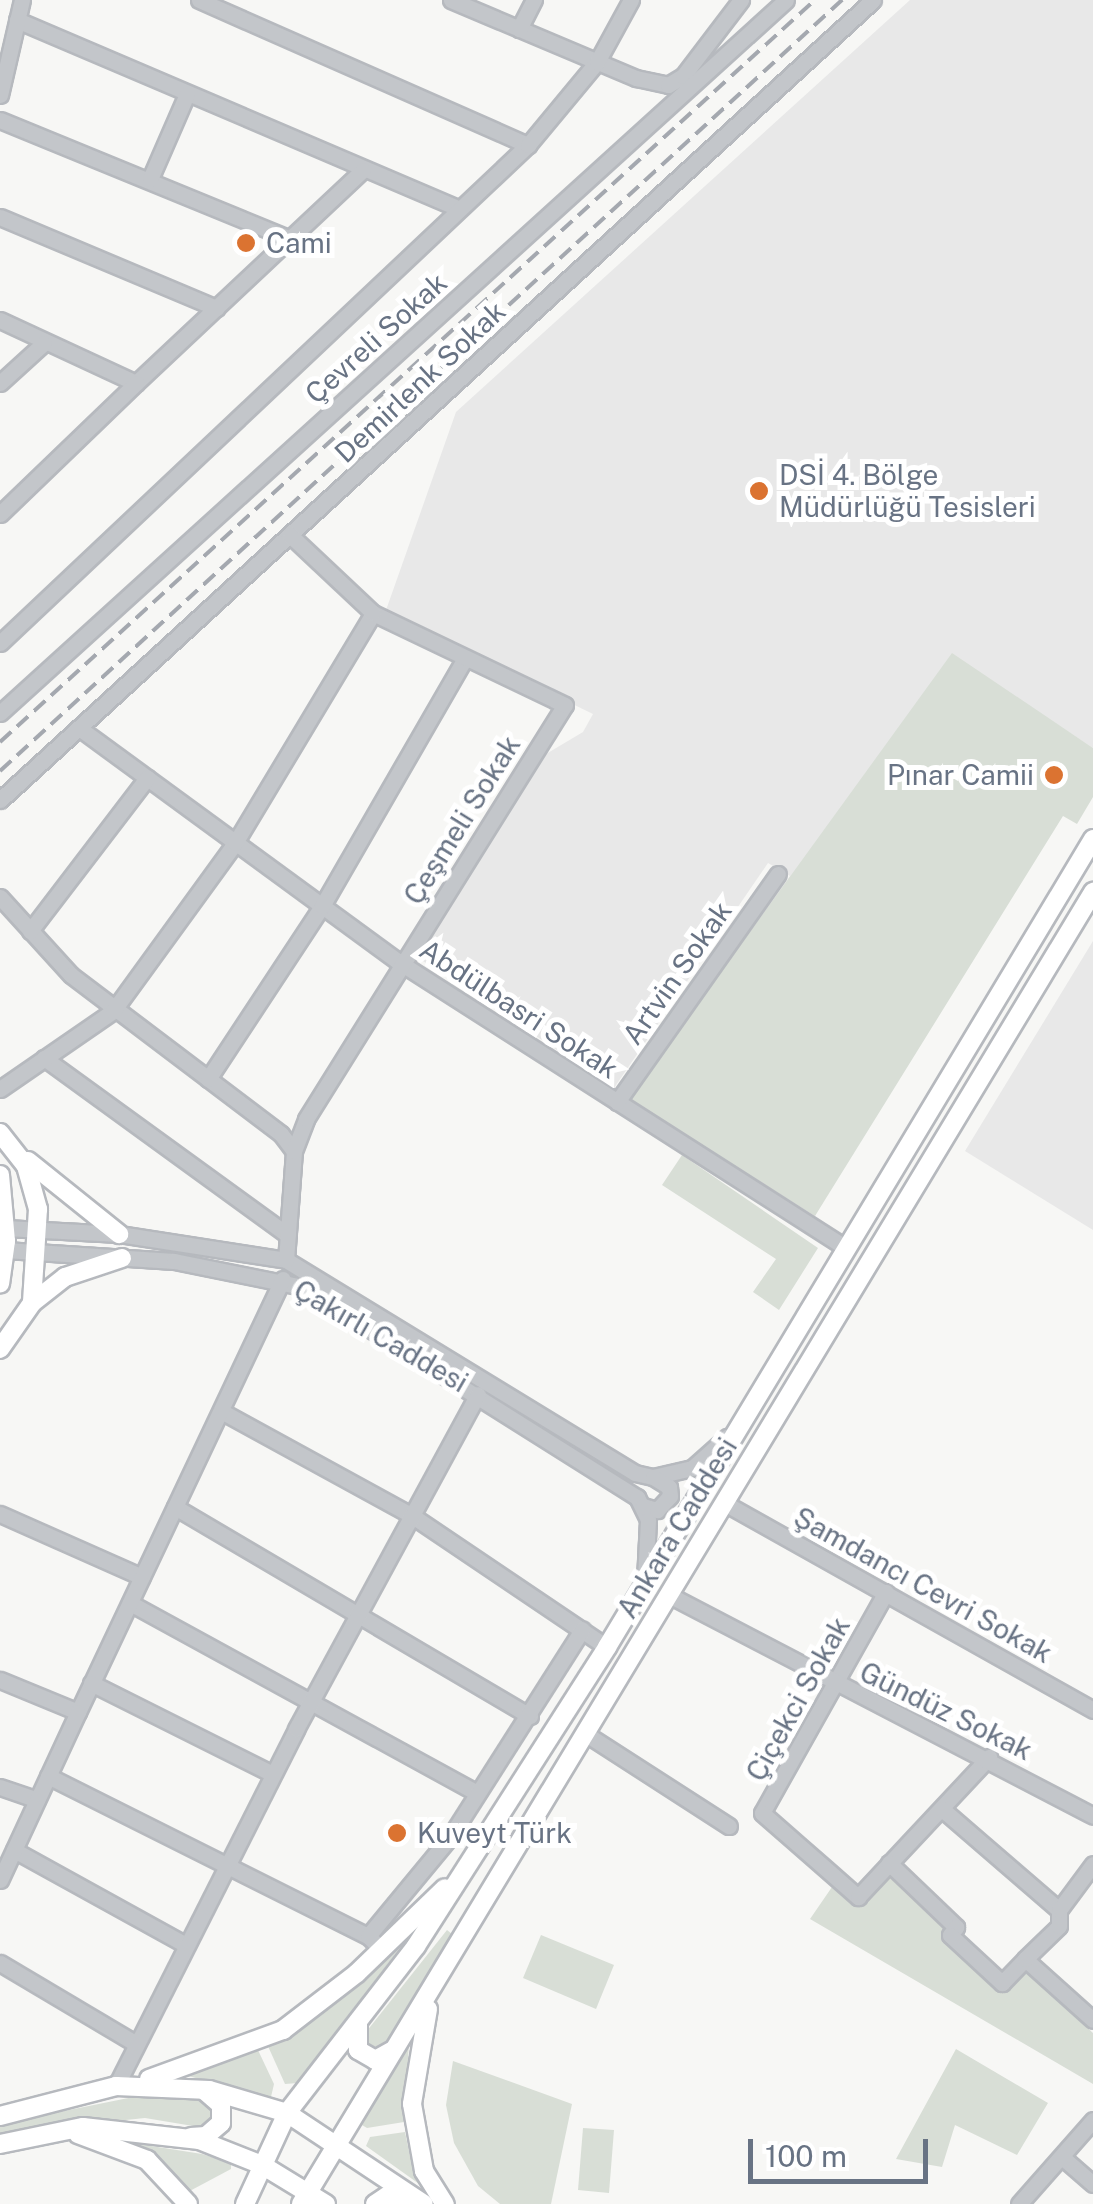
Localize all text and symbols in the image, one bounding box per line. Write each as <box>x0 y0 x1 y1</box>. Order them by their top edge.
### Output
place label: Cami <box>266 226 332 260</box>
marker: Cami <box>235 232 257 254</box>
street label: Çevreli Sokak <box>298 266 454 410</box>
street label: Demirlenk Sokak <box>328 294 512 470</box>
place label: DSİ 4. Bölge Müdürlüğü Tesisleri <box>779 458 1036 524</box>
marker: DSİ 4. Bölge Müdürlüğü Tesisleri <box>748 480 770 502</box>
street label: Çeşmeli Sokak <box>397 729 527 911</box>
place label: Pınar Camii <box>887 758 1034 792</box>
marker: Pınar Camii <box>1043 764 1065 786</box>
street label: Artvin Sokak <box>615 895 739 1051</box>
street label: Abdülbasri Sokak <box>413 932 625 1086</box>
street label: Çakırlı Caddesi <box>288 1273 474 1399</box>
street label: Ankara Caddesi <box>610 1432 744 1624</box>
street label: Şamdancı Cevri Sokak <box>788 1500 1058 1670</box>
street label: Çiçekci Sokak <box>739 1611 857 1787</box>
street label: Gündüz Sokak <box>854 1655 1038 1767</box>
place label: Kuveyt Türk <box>417 1816 572 1850</box>
marker: Kuveyt Türk <box>386 1822 408 1844</box>
scale bar <box>753 2119 933 2181</box>
text: 100 m <box>765 2138 847 2174</box>

